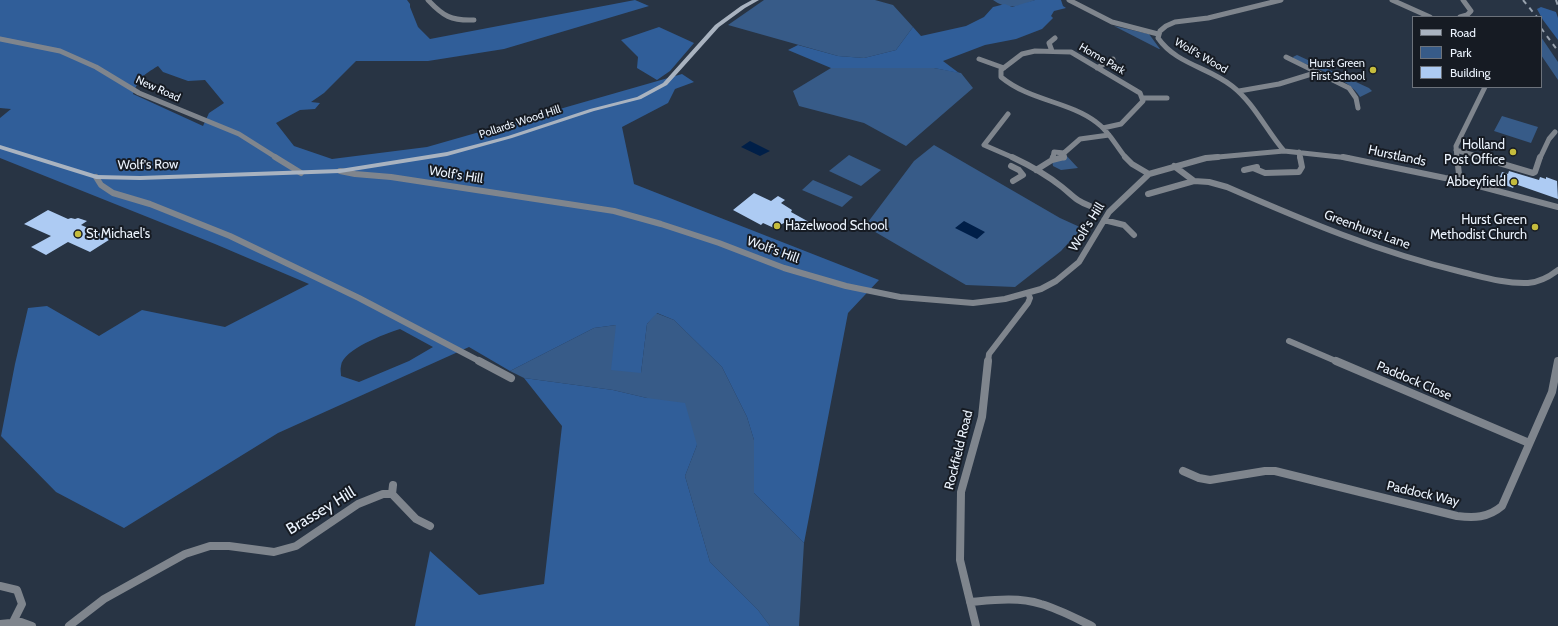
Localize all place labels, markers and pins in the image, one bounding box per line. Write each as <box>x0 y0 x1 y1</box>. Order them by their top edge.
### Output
place label: Hurst Green First School <box>1309 57 1365 83</box>
marker: Hurst Green First School <box>1368 65 1378 75</box>
place label: Holland Post Office <box>1444 137 1505 168</box>
marker: Holland Post Office <box>1508 147 1518 157</box>
place label: Abbeyfield <box>1446 174 1506 190</box>
marker: Abbeyfield <box>1509 177 1519 187</box>
place label: Hurst Green Methodist Church <box>1430 212 1527 243</box>
place label: Hazelwood School <box>785 218 888 234</box>
marker: Hazelwood School <box>772 221 782 231</box>
marker: Hurst Green Methodist Church <box>1530 222 1540 232</box>
place label: St Michael's <box>86 226 150 242</box>
marker: St Michael's <box>73 229 83 239</box>

